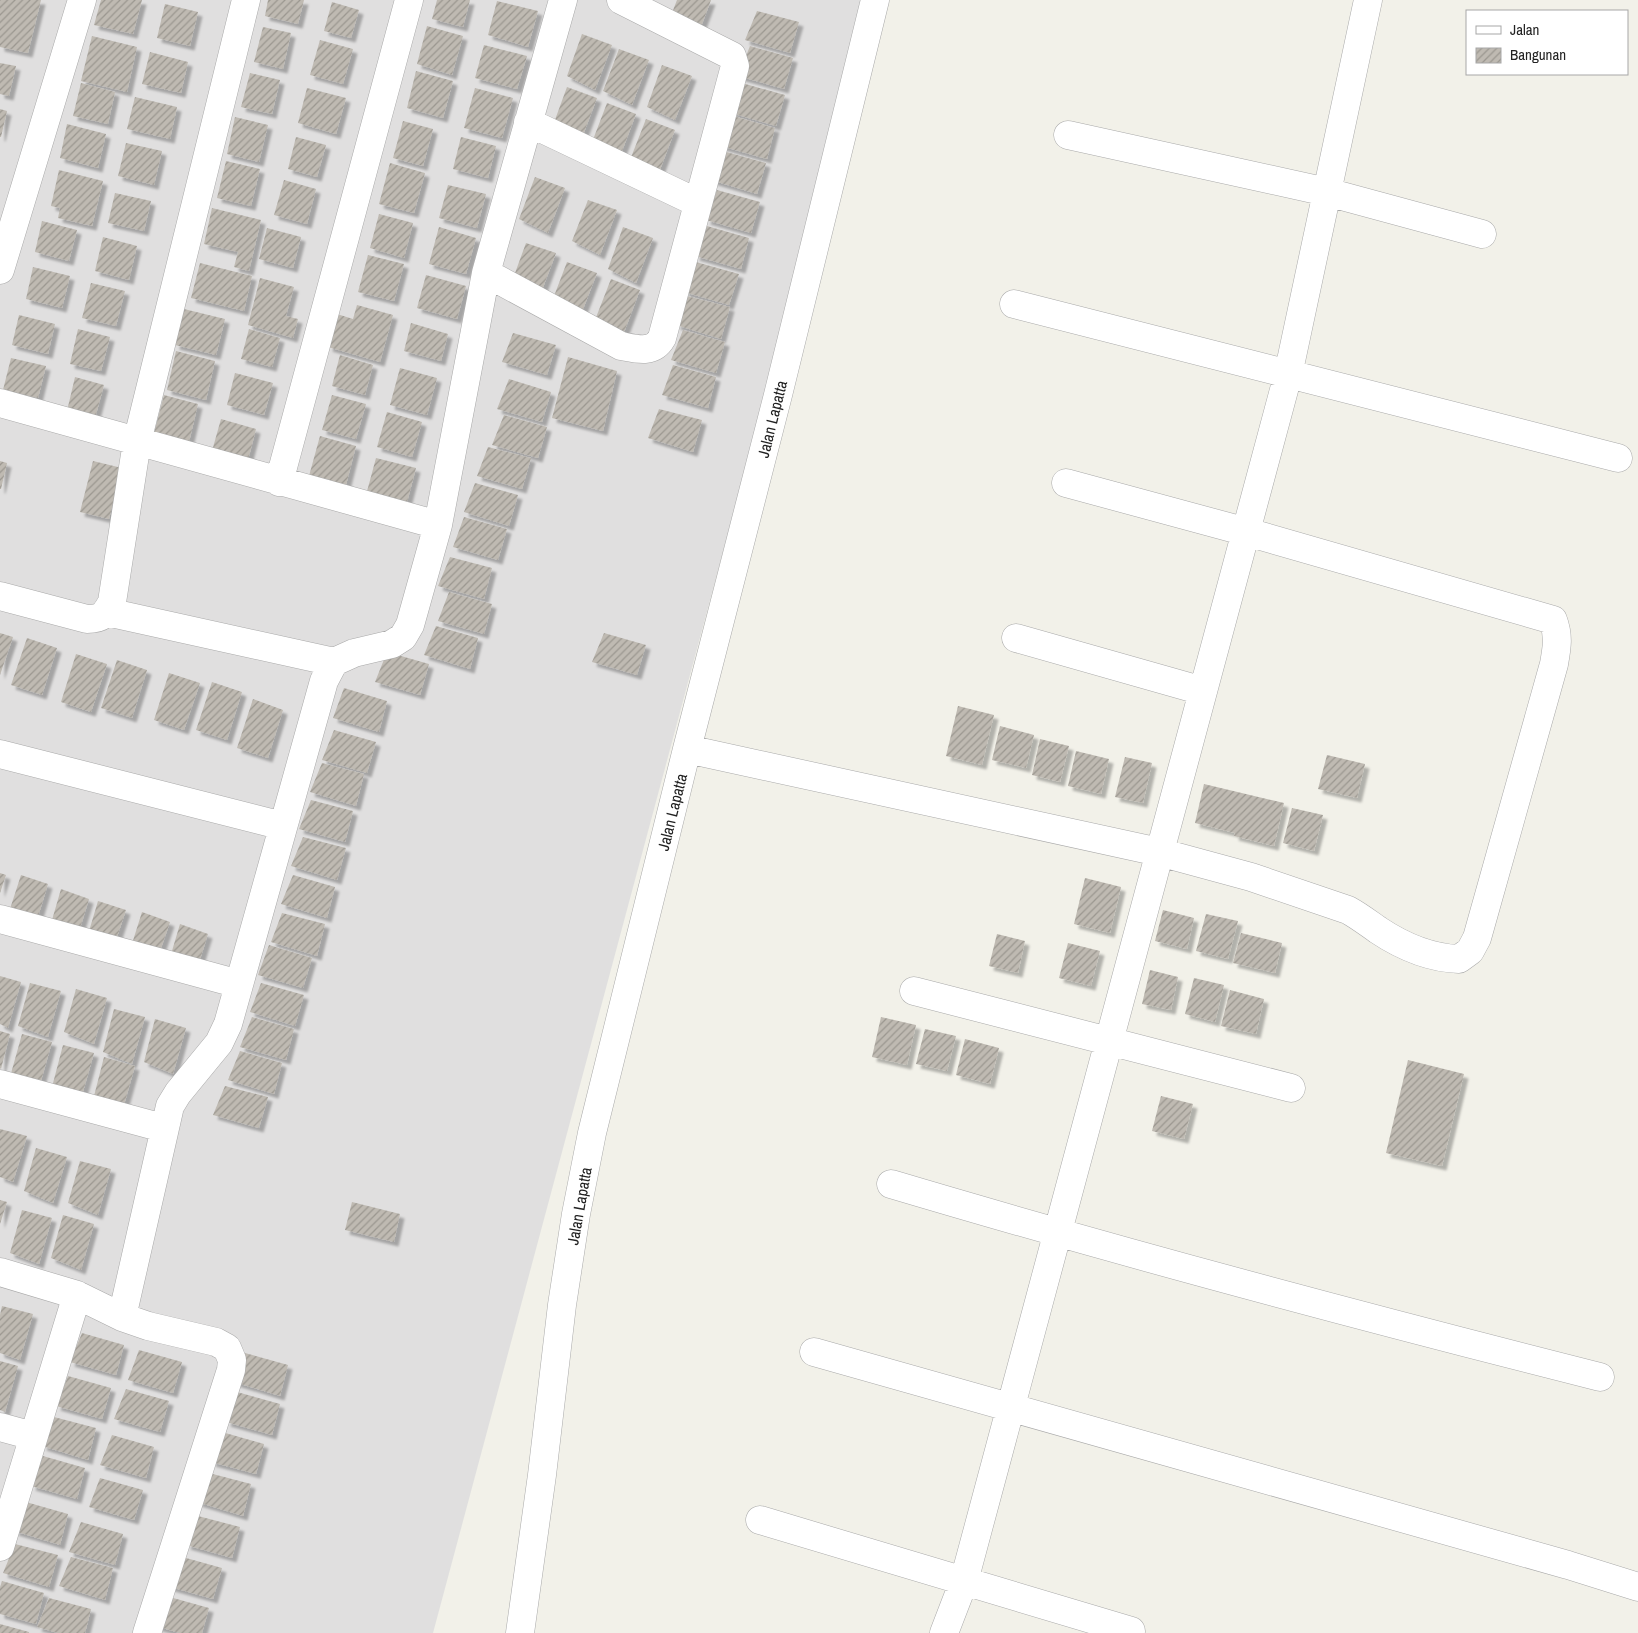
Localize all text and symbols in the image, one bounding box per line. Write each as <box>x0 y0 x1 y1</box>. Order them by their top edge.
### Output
legend <box>1466 10 1628 75</box>
text: Jalan <box>1510 19 1539 40</box>
text: Bangunan <box>1510 44 1566 65</box>
street label: Jalan Lapatta <box>752 377 792 460</box>
street label: Jalan Lapatta <box>652 770 692 853</box>
street label: Jalan Lapatta <box>561 1165 597 1247</box>

